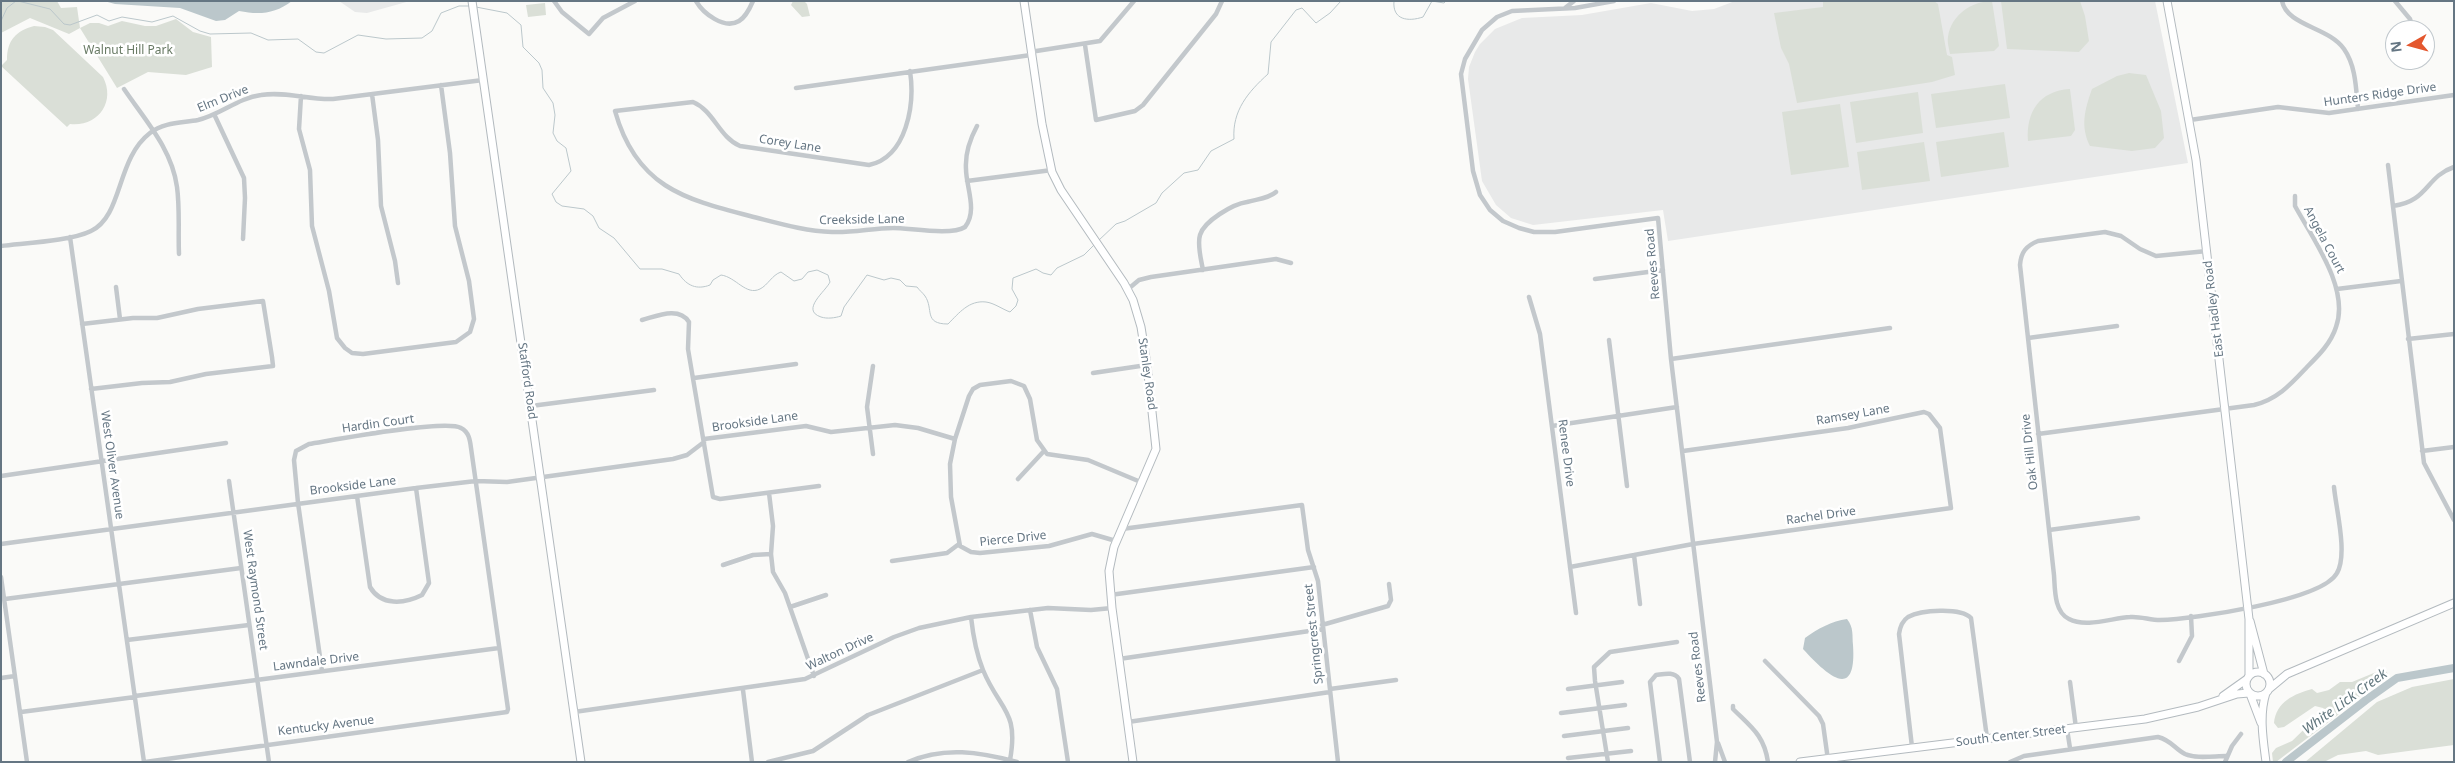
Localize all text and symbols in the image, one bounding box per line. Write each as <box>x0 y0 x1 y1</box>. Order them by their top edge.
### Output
north arrow <box>2385 20 2435 70</box>
text: N <box>2385 40 2406 54</box>
park label: Walnut Hill Park <box>83 44 173 58</box>
street label: Hunters Ridge Drive <box>2323 80 2437 110</box>
street label: Elm Drive <box>195 82 251 116</box>
street label: Corey Lane <box>758 132 822 156</box>
street label: Angela Court <box>2300 204 2348 276</box>
street label: Creekside Lane <box>819 212 905 228</box>
street label: Reeves Road <box>1643 228 1663 300</box>
street label: East Hadley Road <box>2201 260 2227 358</box>
street label: Stanley Road <box>1135 337 1159 411</box>
street label: Stafford Road <box>514 342 540 420</box>
street label: Ramsey Lane <box>1815 401 1891 429</box>
street label: Brookside Lane <box>711 409 799 435</box>
street label: West Oliver Avenue <box>97 410 127 520</box>
street label: Hardin Court <box>341 412 415 436</box>
street label: Oak Hill Drive <box>2019 413 2041 491</box>
street label: Renee Drive <box>1555 418 1577 488</box>
street label: Brookside Lane <box>309 474 397 498</box>
street label: Rachel Drive <box>1785 504 1857 528</box>
street label: Pierce Drive <box>979 528 1047 550</box>
street label: West Raymond Street <box>239 529 271 651</box>
street label: Springcrest Street <box>1302 583 1326 685</box>
street label: Walton Drive <box>804 630 876 674</box>
street label: Reeves Road <box>1687 631 1709 703</box>
street label: Lawndale Drive <box>272 650 360 674</box>
water label: White Lick Creek <box>2299 666 2391 738</box>
street label: Kentucky Avenue <box>277 713 375 739</box>
street label: South Center Street <box>1955 722 2067 750</box>

